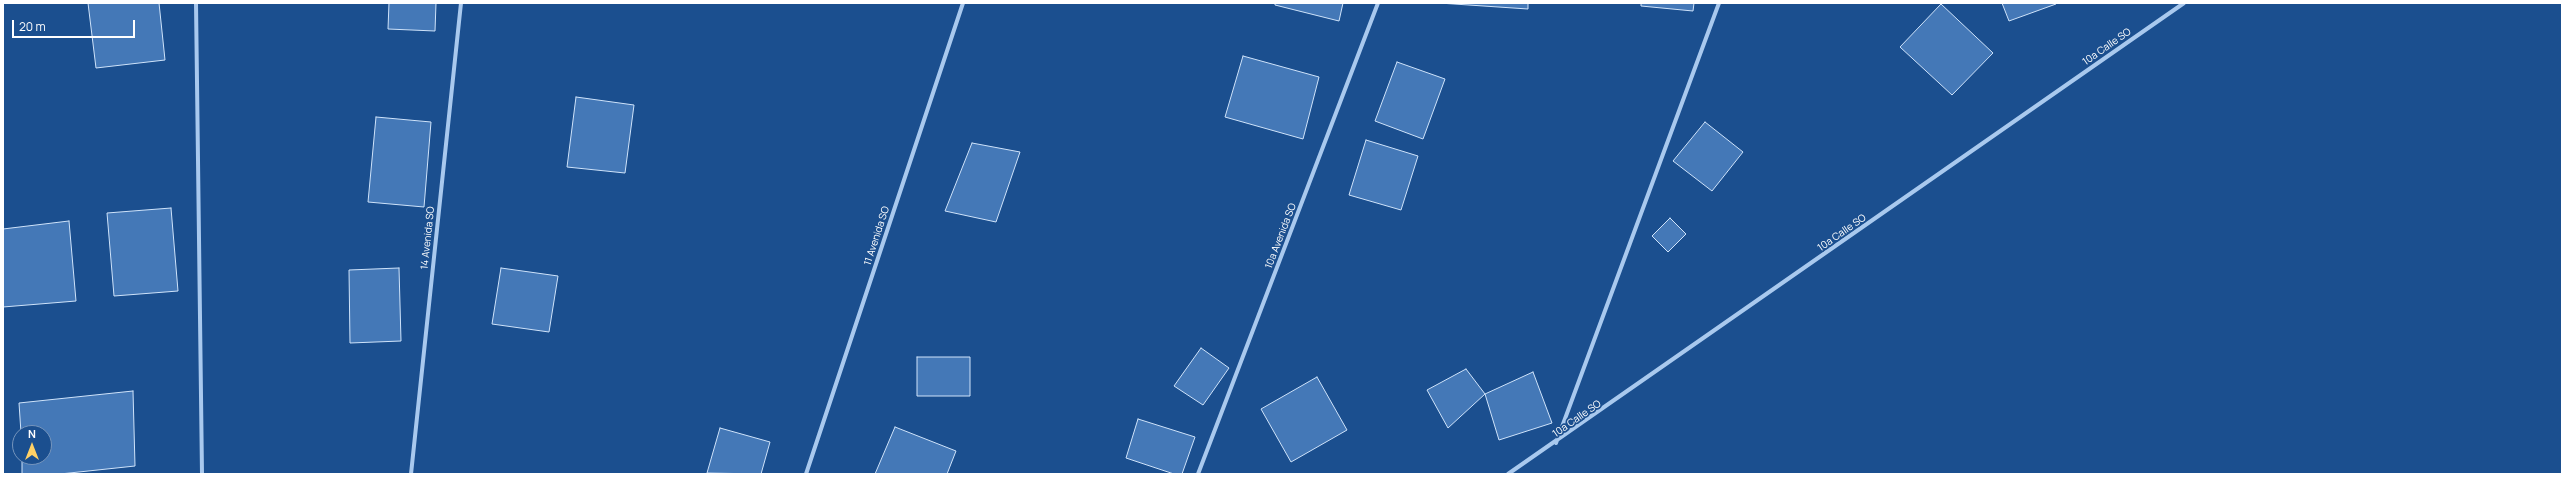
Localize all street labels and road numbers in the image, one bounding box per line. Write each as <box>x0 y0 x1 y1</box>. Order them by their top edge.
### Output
street label: 10a Calle SO <box>2081 26 2133 68</box>
street label: 10a Avenida SO <box>1263 202 1299 270</box>
street label: 11 Avenida SO <box>862 205 892 267</box>
street label: 14 Avenida SO <box>419 206 437 270</box>
street label: 10a Calle SO <box>1816 212 1868 254</box>
street label: 10a Calle SO <box>1551 398 1603 440</box>

